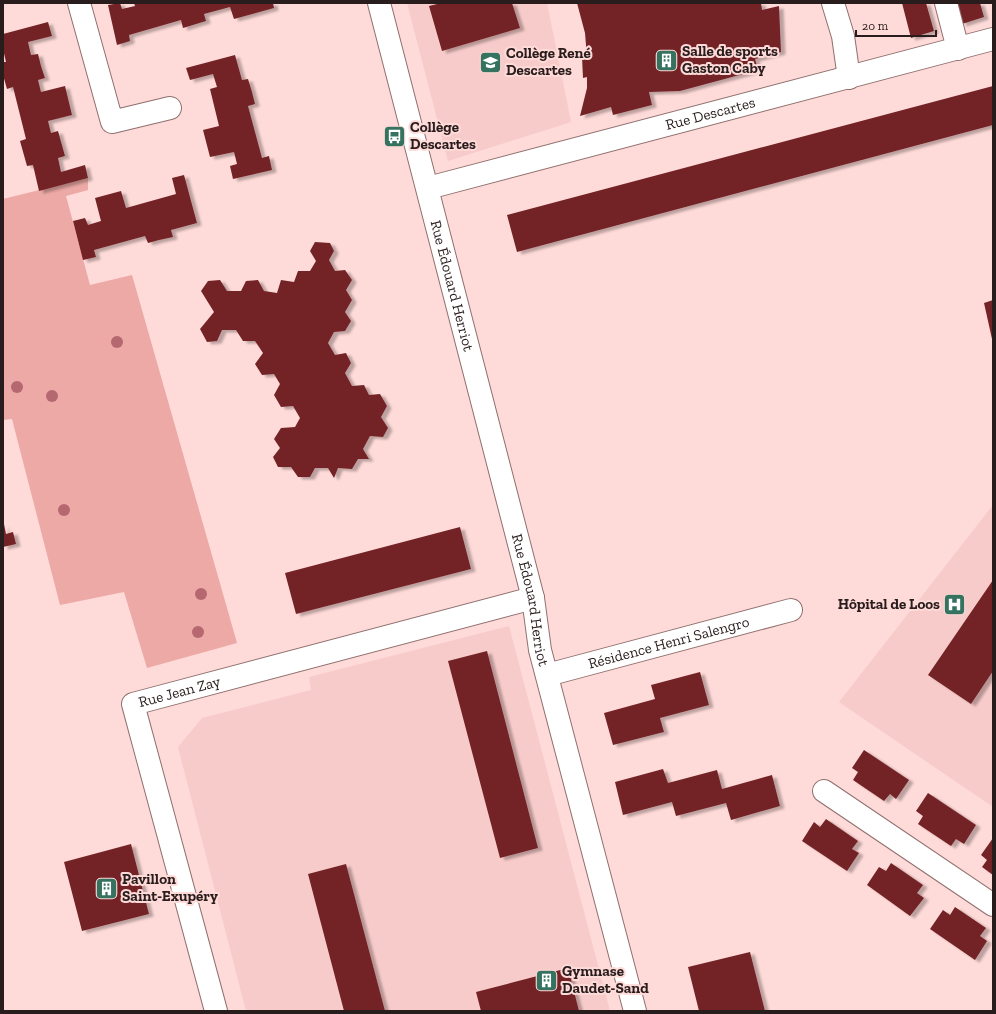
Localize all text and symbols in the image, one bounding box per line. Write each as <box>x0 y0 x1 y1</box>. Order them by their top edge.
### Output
scale bar <box>856 12 936 38</box>
text: 20 m <box>862 19 889 33</box>
place label: Salle de sports Gaston Caby <box>682 42 778 77</box>
place label: Collège René Descartes <box>506 44 591 79</box>
building icon: Salle de sports Gaston Caby <box>654 47 680 73</box>
school or university icon: Collège René Descartes <box>478 49 504 75</box>
street label: Rue Descartes <box>664 93 757 134</box>
place label: Collège Descartes <box>410 118 476 153</box>
bus stop icon: Collège Descartes <box>381 123 407 149</box>
street label: Rue Édouard Herriot <box>427 218 478 354</box>
street label: Rue Édouard Herriot <box>508 532 553 668</box>
hospital icon: Hôpital de Loos <box>942 591 968 617</box>
place label: Hôpital de Loos <box>838 595 940 613</box>
street label: Résidence Henri Salengro <box>586 612 752 673</box>
street label: Rue Jean Zay <box>137 672 223 711</box>
place label: Pavillon Saint-Exupéry <box>122 870 218 905</box>
building icon: Pavillon Saint-Exupéry <box>94 875 120 901</box>
place label: Gymnase Daudet-Sand <box>562 962 649 997</box>
building icon: Gymnase Daudet-Sand <box>534 967 560 993</box>

